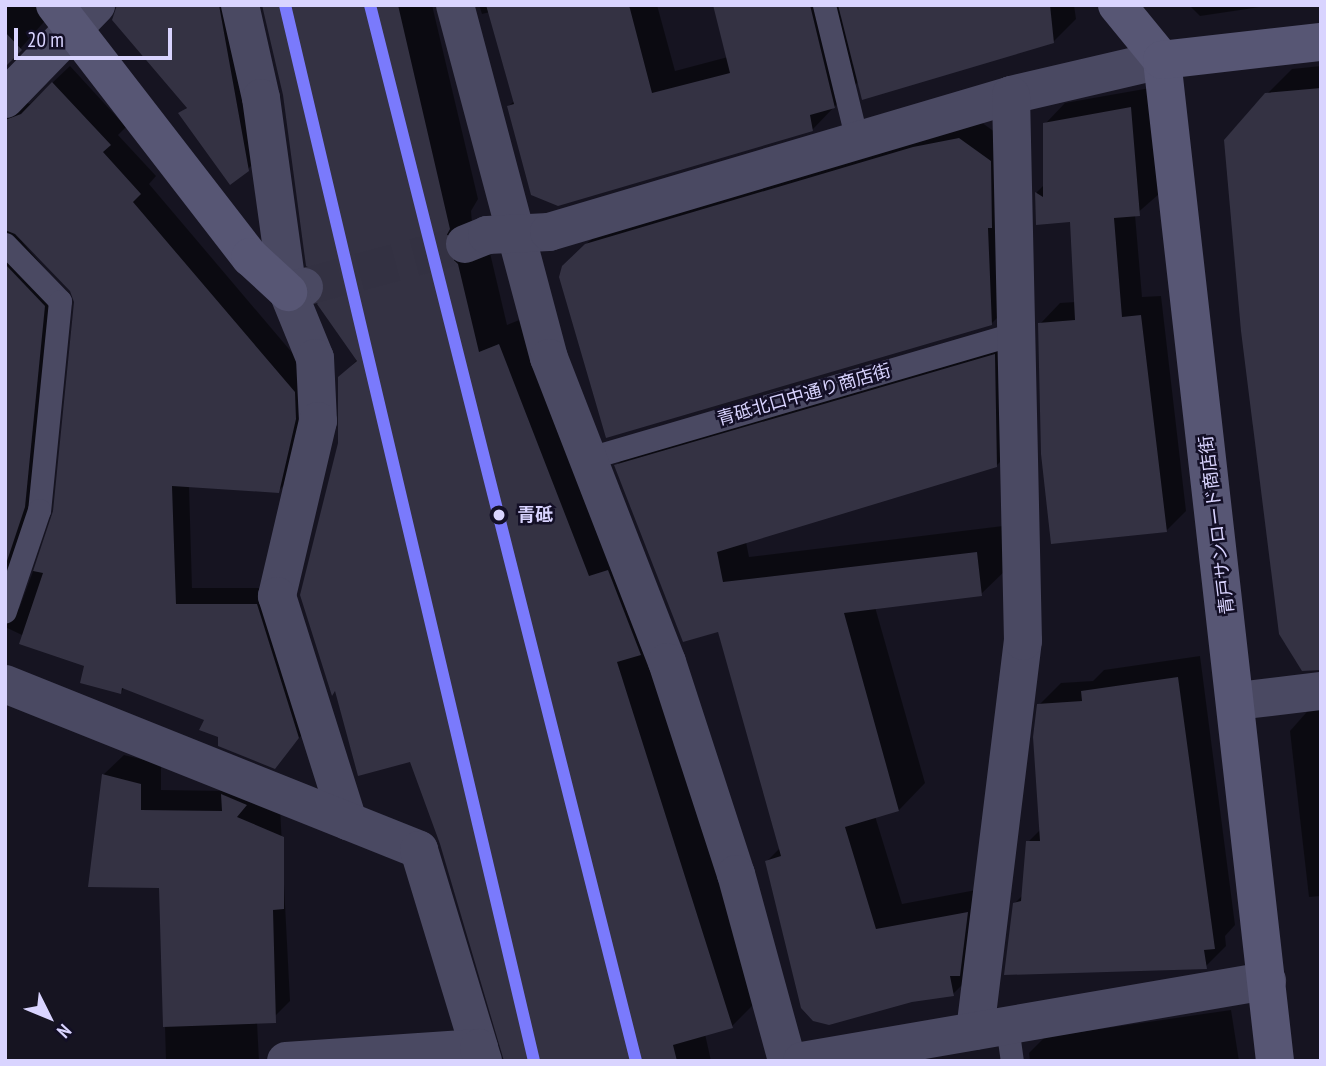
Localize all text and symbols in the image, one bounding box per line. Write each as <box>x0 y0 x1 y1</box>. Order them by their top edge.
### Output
scale bar <box>18 14 175 58</box>
text: 20 m <box>27 26 64 53</box>
street label: 青砥北口中通り商店街 <box>715 360 893 430</box>
street label: 青戸サンロード商店街 <box>1195 434 1239 616</box>
marker: 青砥 <box>487 503 511 527</box>
place label: 青砥 <box>517 504 553 526</box>
north arrow <box>14 982 84 1052</box>
text: N <box>52 1019 77 1043</box>

